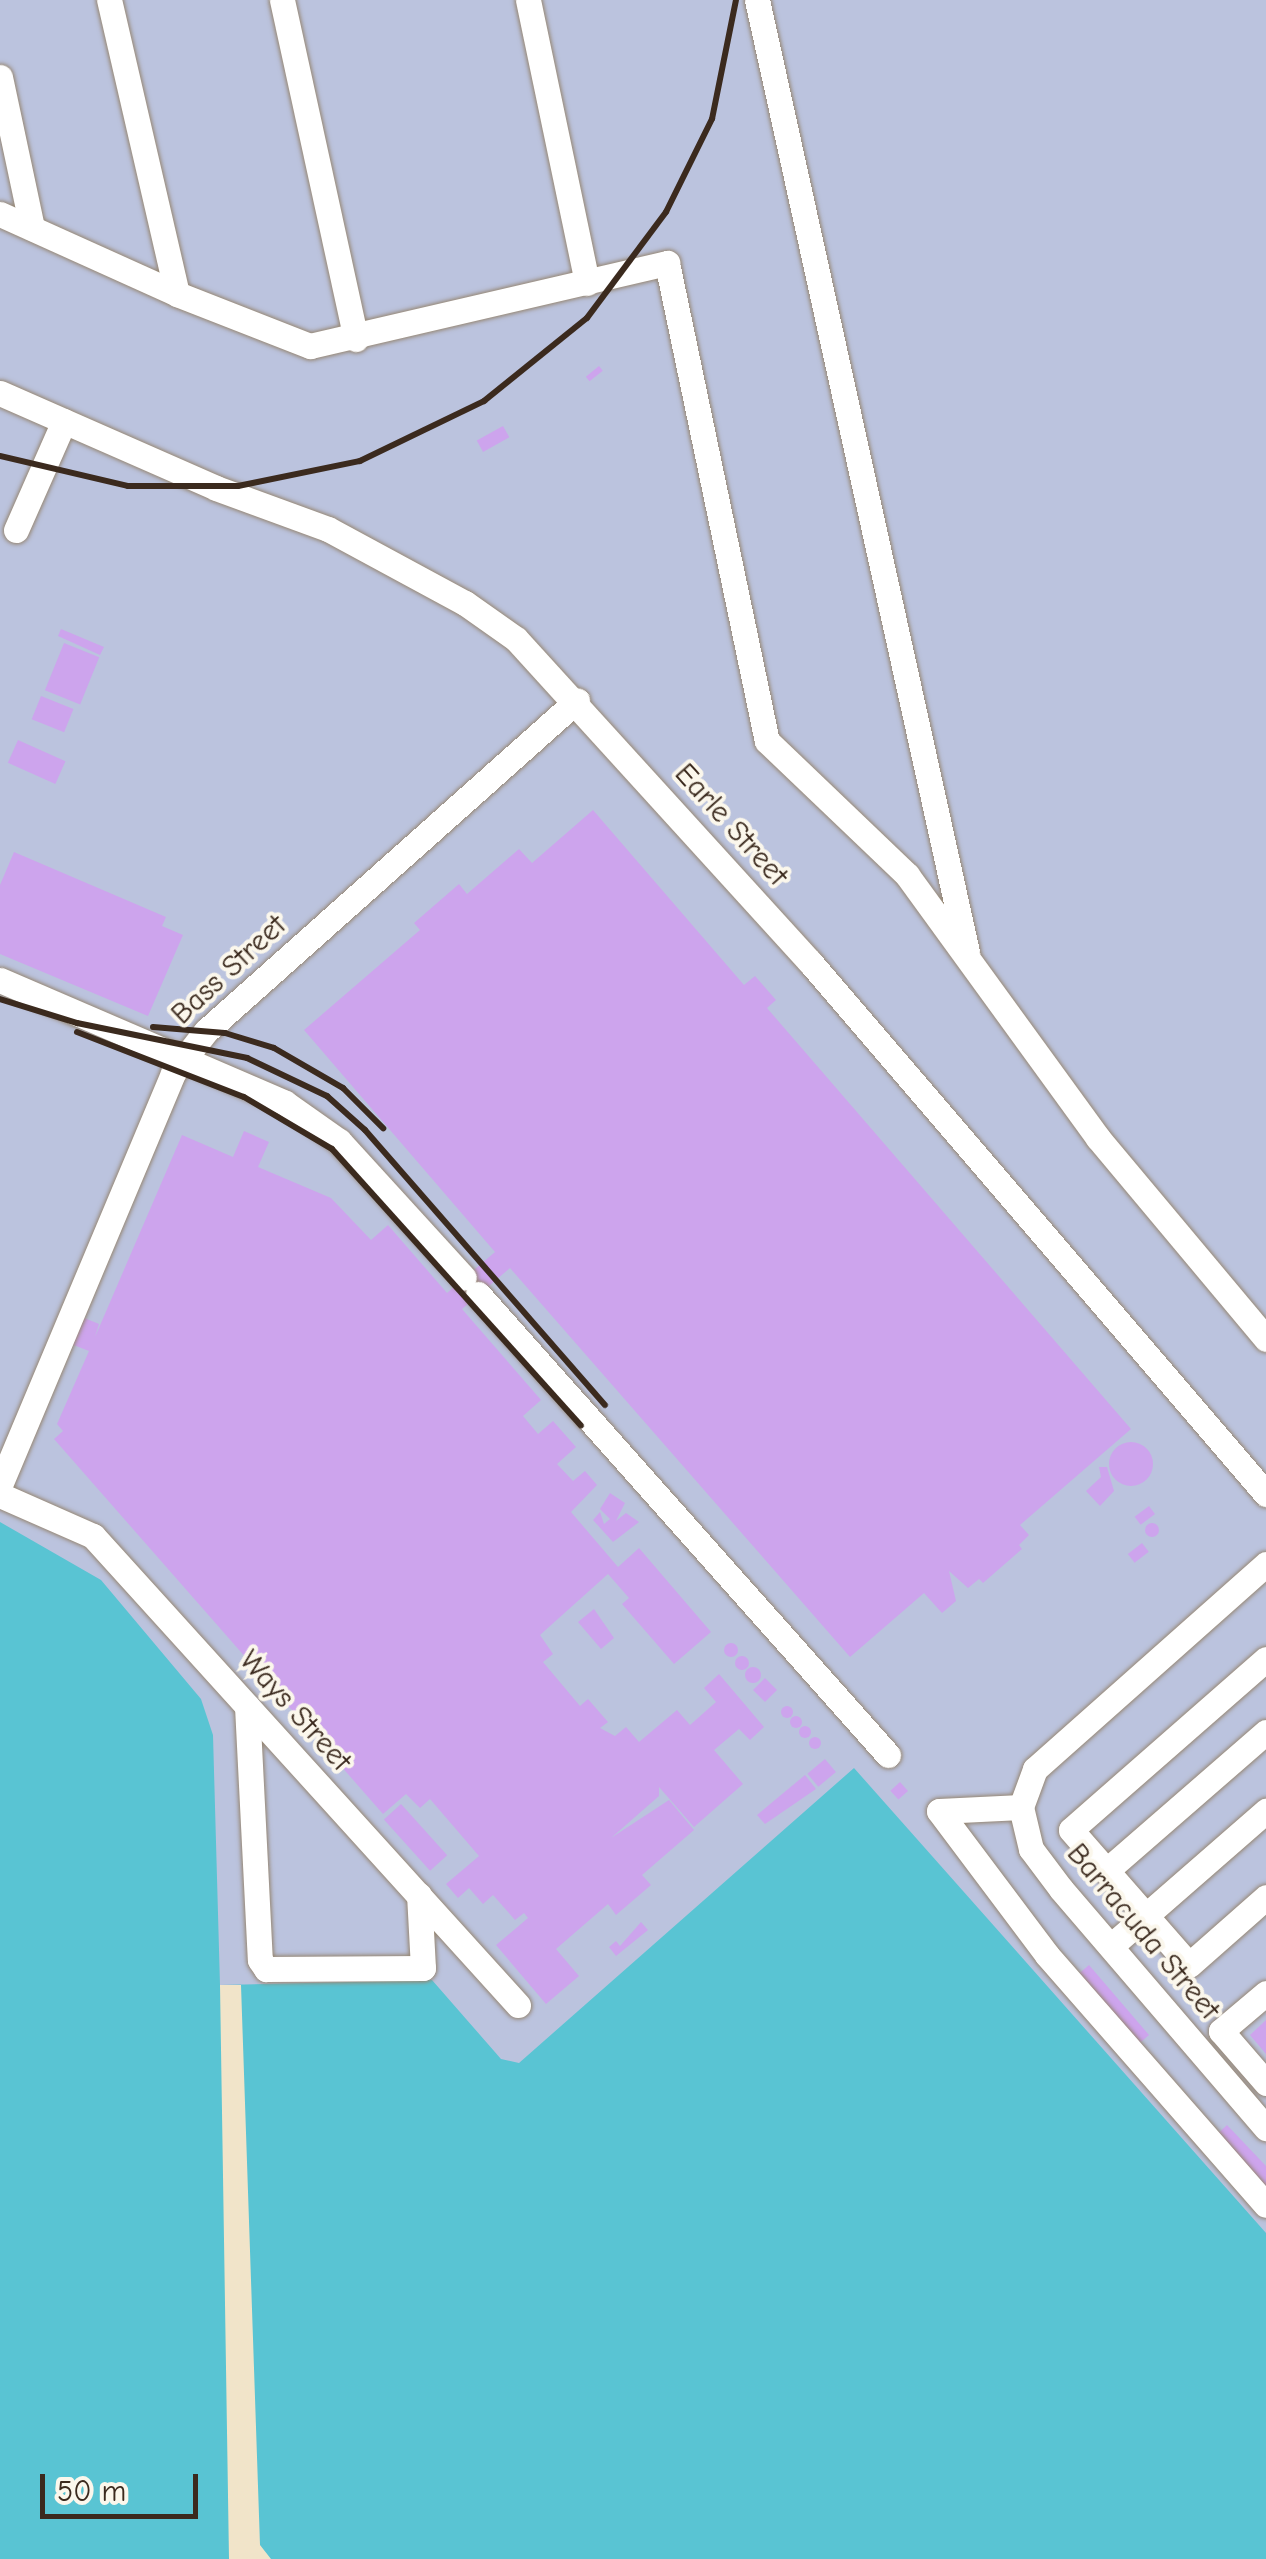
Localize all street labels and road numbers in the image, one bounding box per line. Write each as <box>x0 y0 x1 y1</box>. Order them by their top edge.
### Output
street label: Earle Street <box>667 756 795 894</box>
street label: Bass Street <box>164 908 294 1032</box>
street label: Ways Street <box>231 1643 359 1779</box>
street label: Barracuda Street <box>1059 1837 1227 2027</box>

